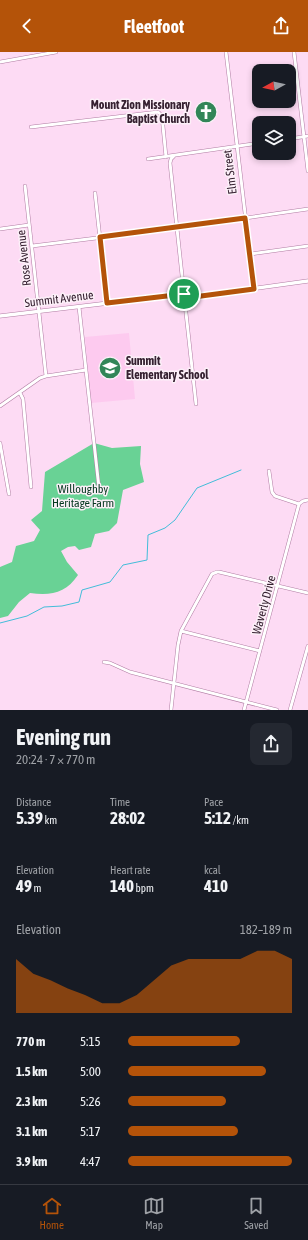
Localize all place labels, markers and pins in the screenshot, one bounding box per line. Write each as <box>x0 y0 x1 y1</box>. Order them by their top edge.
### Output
place label: Mount Zion Missionary Baptist Church <box>91 98 190 126</box>
church icon: Mount Zion Missionary Baptist Church <box>193 99 219 125</box>
pin <box>167 277 201 311</box>
place label: Summit Elementary School <box>126 354 209 382</box>
school or university icon: Summit Elementary School <box>97 355 123 381</box>

